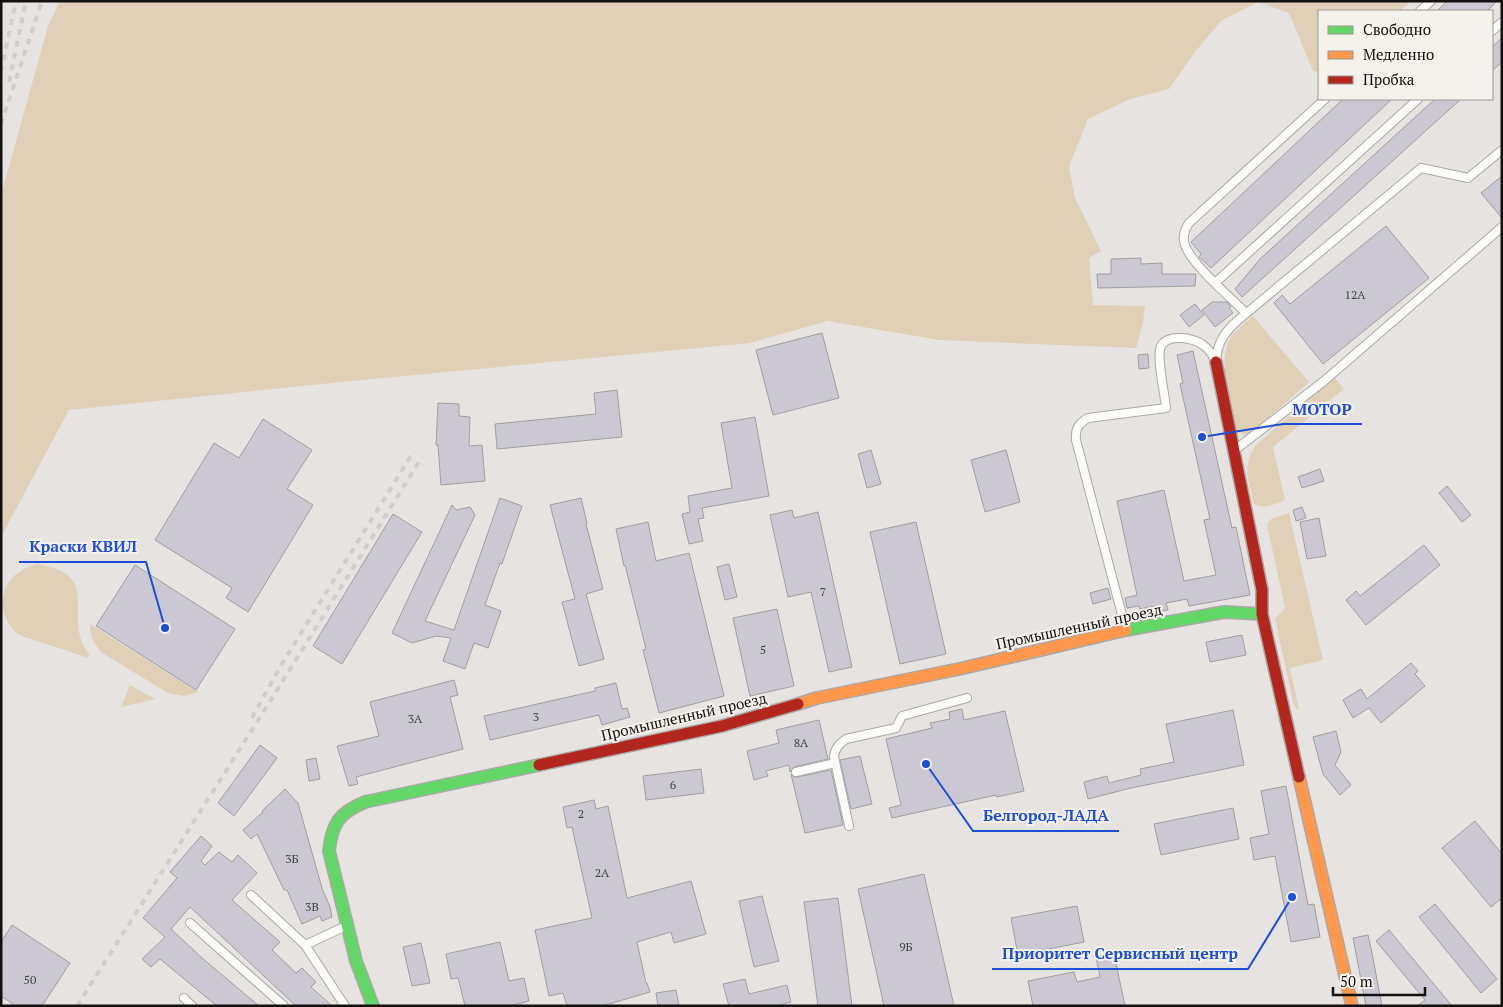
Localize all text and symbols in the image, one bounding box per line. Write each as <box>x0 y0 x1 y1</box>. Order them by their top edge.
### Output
legend <box>1318 10 1493 100</box>
text: Свободно <box>1363 19 1431 39</box>
text: Медленно <box>1363 44 1434 64</box>
text: Пробка <box>1363 69 1415 89</box>
house number: 12А <box>1345 287 1366 302</box>
callout: МОТОР <box>1283 393 1362 424</box>
text: МОТОР <box>1292 398 1352 420</box>
callout: Краски КВИЛ <box>19 531 146 562</box>
text: Краски КВИЛ <box>29 535 137 557</box>
house number: 7 <box>820 584 826 599</box>
street label: Промышленный проезд <box>994 599 1164 653</box>
house number: 5 <box>760 642 766 657</box>
street label: Промышленный проезд <box>599 687 769 745</box>
house number: 3 <box>533 709 539 724</box>
house number: 3А <box>408 711 423 726</box>
house number: 8А <box>794 735 809 750</box>
house number: 6 <box>670 777 677 792</box>
callout: Белгород-ЛАДА <box>973 800 1119 831</box>
text: Белгород-ЛАДА <box>983 804 1109 826</box>
house number: 2 <box>578 806 584 821</box>
house number: 3Б <box>285 851 299 866</box>
house number: 2А <box>595 865 610 880</box>
house number: 3В <box>305 899 319 914</box>
callout: Приоритет Сервисный центр <box>992 938 1248 969</box>
house number: 9Б <box>899 939 913 954</box>
text: Приоритет Сервисный центр <box>1002 942 1238 964</box>
scale bar <box>1333 964 1426 996</box>
text: 50 m <box>1340 971 1373 991</box>
house number: 50 <box>24 972 36 987</box>

